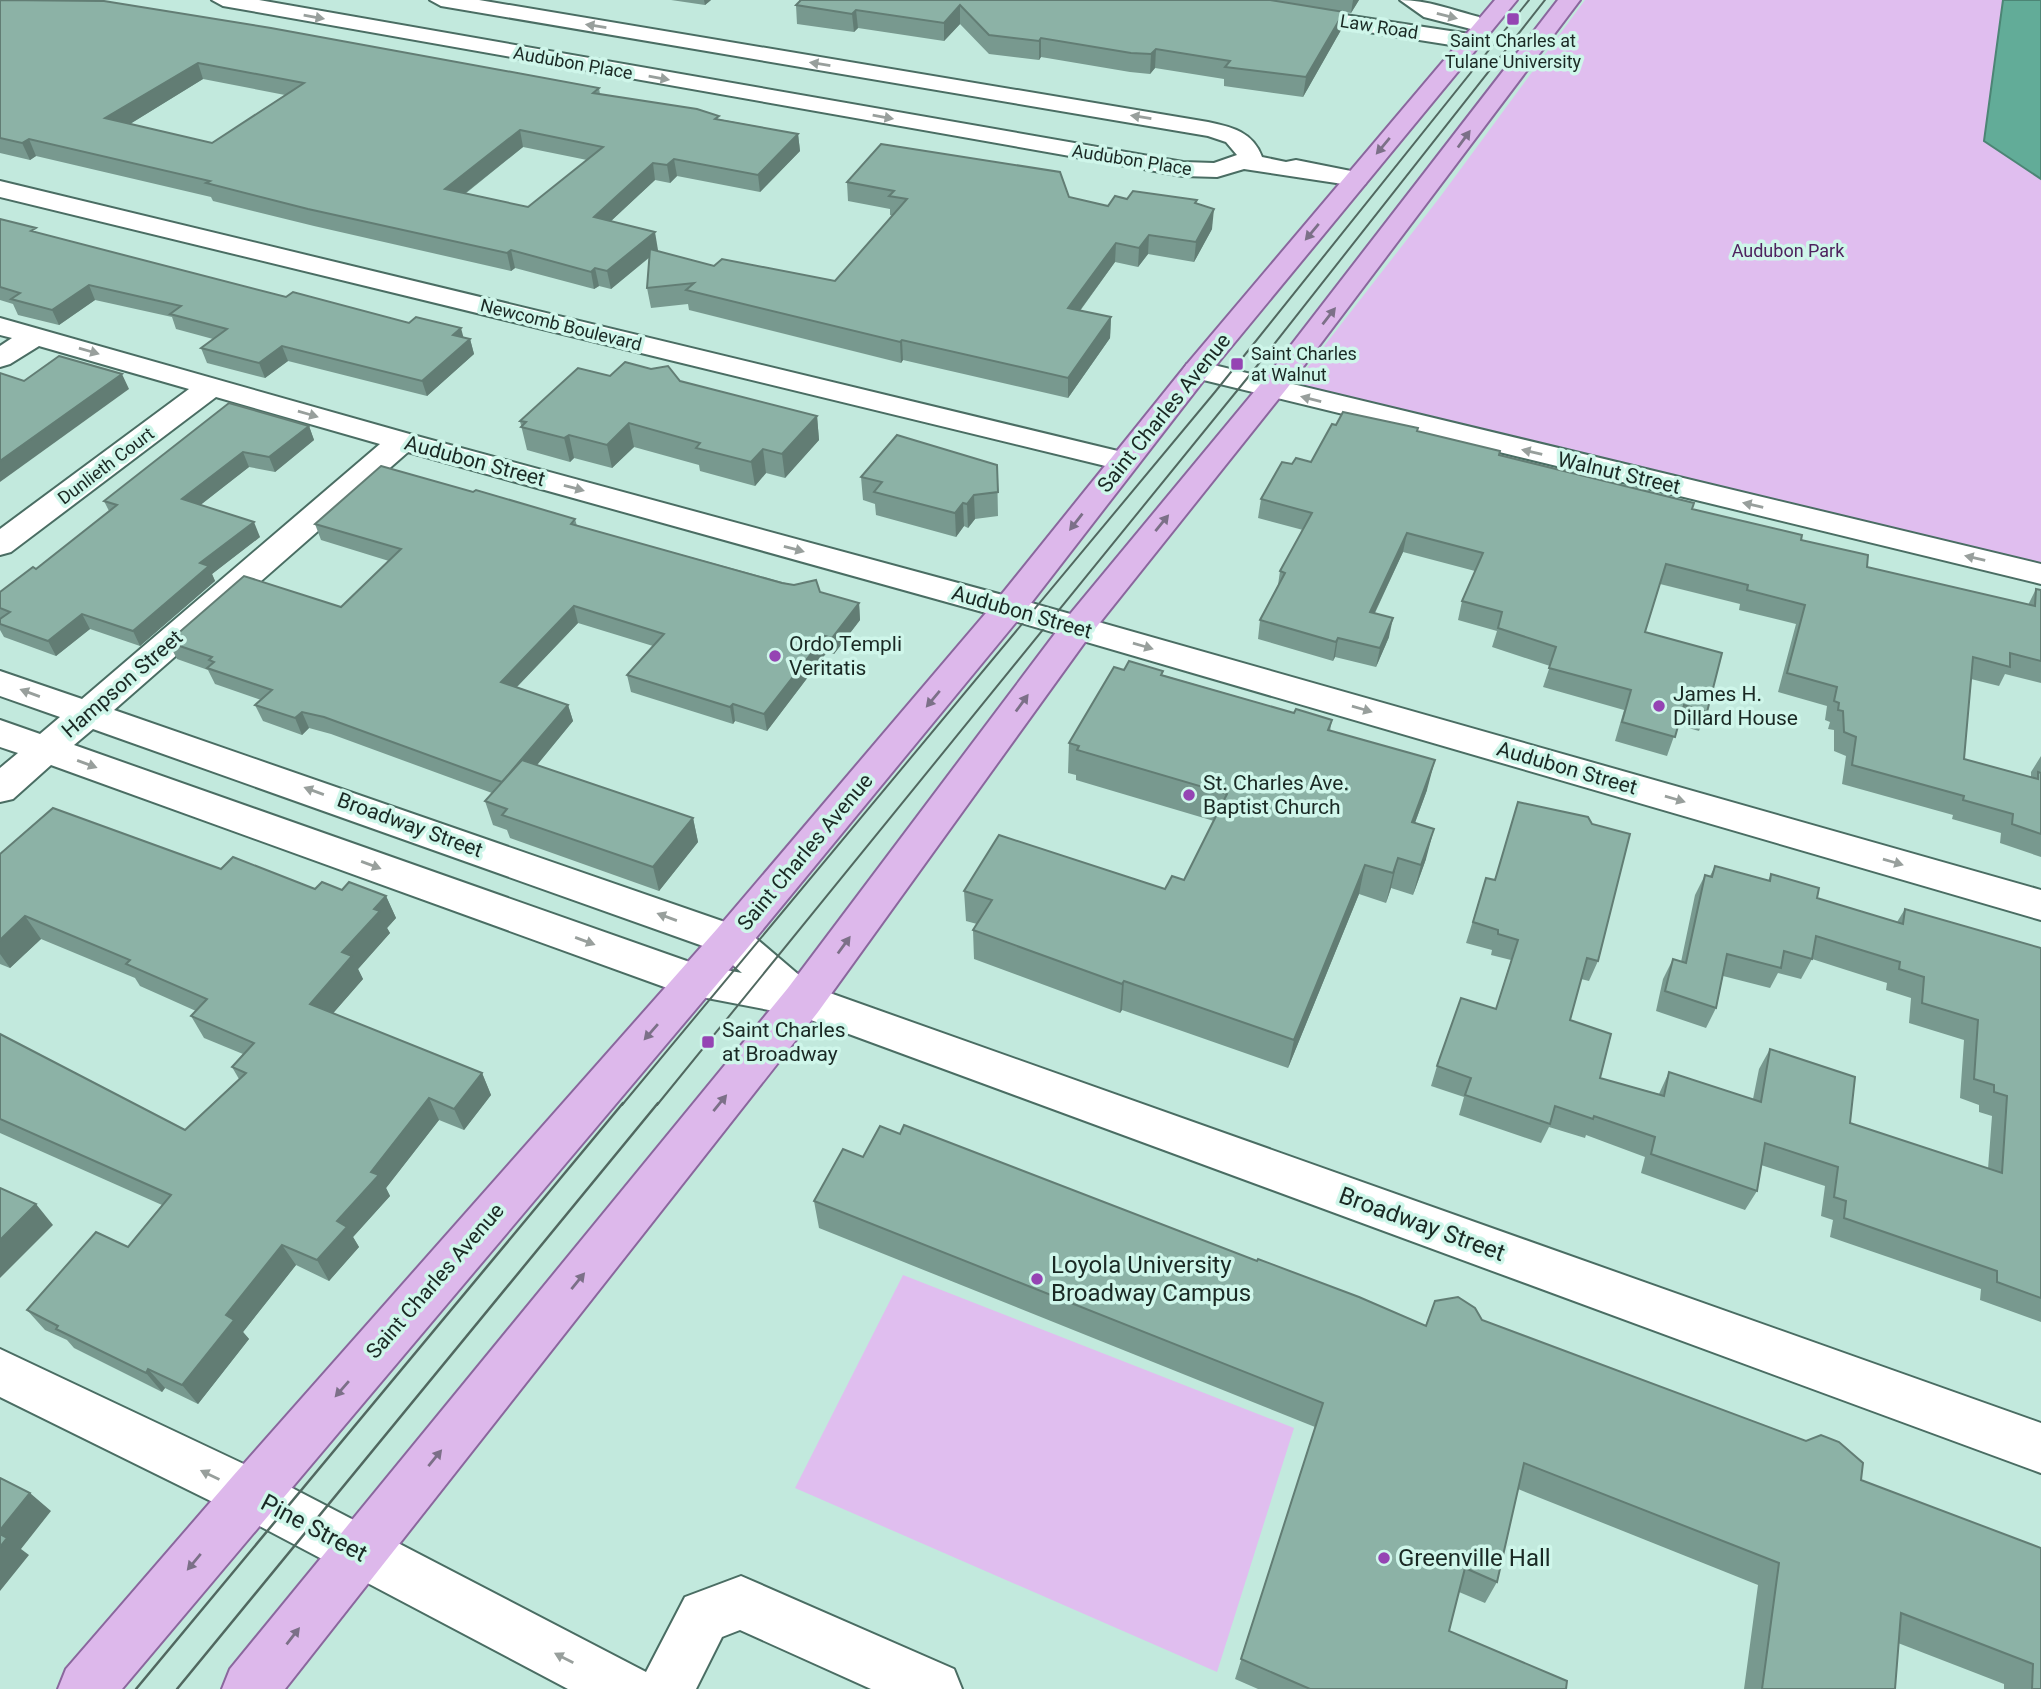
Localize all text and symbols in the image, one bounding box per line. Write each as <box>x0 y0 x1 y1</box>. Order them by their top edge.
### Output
street label: Law Road <box>1339 10 1420 43</box>
one-way arrow <box>303 11 325 22</box>
one-way arrow <box>1436 11 1458 22</box>
marker: Saint Charles at Tulane University <box>1505 11 1521 27</box>
one-way arrow <box>585 20 607 31</box>
place label: Saint Charles at Tulane University <box>1445 30 1582 72</box>
street label: Audubon Place <box>512 42 634 83</box>
one-way arrow <box>809 58 831 69</box>
one-way arrow <box>648 73 670 84</box>
one-way arrow <box>1130 111 1152 122</box>
one-way arrow <box>872 112 894 123</box>
one-way arrow <box>1457 130 1471 148</box>
one-way arrow <box>1376 137 1391 155</box>
street label: Audubon Place <box>1071 140 1193 179</box>
one-way arrow <box>1305 222 1320 240</box>
park label: Audubon Park <box>1732 240 1845 261</box>
street label: Newcomb Boulevard <box>478 294 644 355</box>
one-way arrow <box>1321 308 1336 326</box>
street label: Saint Charles Avenue <box>1093 329 1235 497</box>
place label: Saint Charles at Walnut <box>1251 343 1357 385</box>
one-way arrow <box>79 347 100 357</box>
marker: Saint Charles at Walnut <box>1229 356 1245 372</box>
one-way arrow <box>1300 393 1322 404</box>
one-way arrow <box>298 410 319 420</box>
street label: Dunlieth Court <box>54 423 158 508</box>
street label: Audubon Street <box>402 431 548 491</box>
one-way arrow <box>1521 446 1543 457</box>
street label: Walnut Street <box>1555 447 1683 499</box>
one-way arrow <box>564 484 585 494</box>
one-way arrow <box>1742 499 1764 510</box>
one-way arrow <box>1068 512 1083 530</box>
one-way arrow <box>1155 515 1170 533</box>
one-way arrow <box>783 544 804 554</box>
one-way arrow <box>1964 552 1986 563</box>
street label: Audubon Street <box>949 581 1095 643</box>
street label: Hampson Street <box>57 625 187 743</box>
place label: Ordo Templi Veritatis <box>789 632 902 680</box>
one-way arrow <box>1133 642 1154 652</box>
marker: Ordo Templi Veritatis <box>767 648 783 664</box>
place label: James H. Dillard House <box>1673 682 1798 730</box>
one-way arrow <box>19 687 40 698</box>
one-way arrow <box>926 690 941 707</box>
one-way arrow <box>1015 693 1029 712</box>
marker: James H. Dillard House <box>1651 698 1667 714</box>
one-way arrow <box>1351 704 1373 715</box>
street label: Audubon Street <box>1494 737 1640 799</box>
one-way arrow <box>77 759 98 770</box>
street label: Saint Charles Avenue <box>732 769 878 935</box>
place label: St. Charles Ave. Baptist Church <box>1203 771 1349 819</box>
one-way arrow <box>304 785 325 796</box>
marker: St. Charles Ave. Baptist Church <box>1181 787 1197 803</box>
street label: Broadway Street <box>334 788 486 862</box>
one-way arrow <box>1664 795 1685 805</box>
one-way arrow <box>1882 857 1904 868</box>
one-way arrow <box>360 860 381 871</box>
one-way arrow <box>657 911 678 922</box>
one-way arrow <box>575 936 596 947</box>
one-way arrow <box>836 936 850 954</box>
place label: Saint Charles at Broadway <box>722 1018 846 1066</box>
one-way arrow <box>643 1023 659 1041</box>
marker: Saint Charles at Broadway <box>700 1034 716 1050</box>
one-way arrow <box>712 1095 727 1112</box>
street label: Broadway Street <box>1335 1181 1509 1267</box>
street label: Saint Charles Avenue <box>361 1199 509 1363</box>
place label: Loyola University Broadway Campus <box>1051 1251 1251 1307</box>
marker: Loyola University Broadway Campus <box>1029 1271 1045 1287</box>
one-way arrow <box>570 1272 585 1290</box>
one-way arrow <box>335 1381 350 1398</box>
one-way arrow <box>427 1449 442 1466</box>
one-way arrow <box>200 1469 220 1480</box>
street label: Pine Street <box>256 1488 372 1568</box>
place label: Greenville Hall <box>1398 1544 1551 1572</box>
marker: Greenville Hall <box>1376 1550 1392 1566</box>
one-way arrow <box>186 1553 202 1571</box>
one-way arrow <box>285 1627 300 1645</box>
one-way arrow <box>554 1652 574 1664</box>

